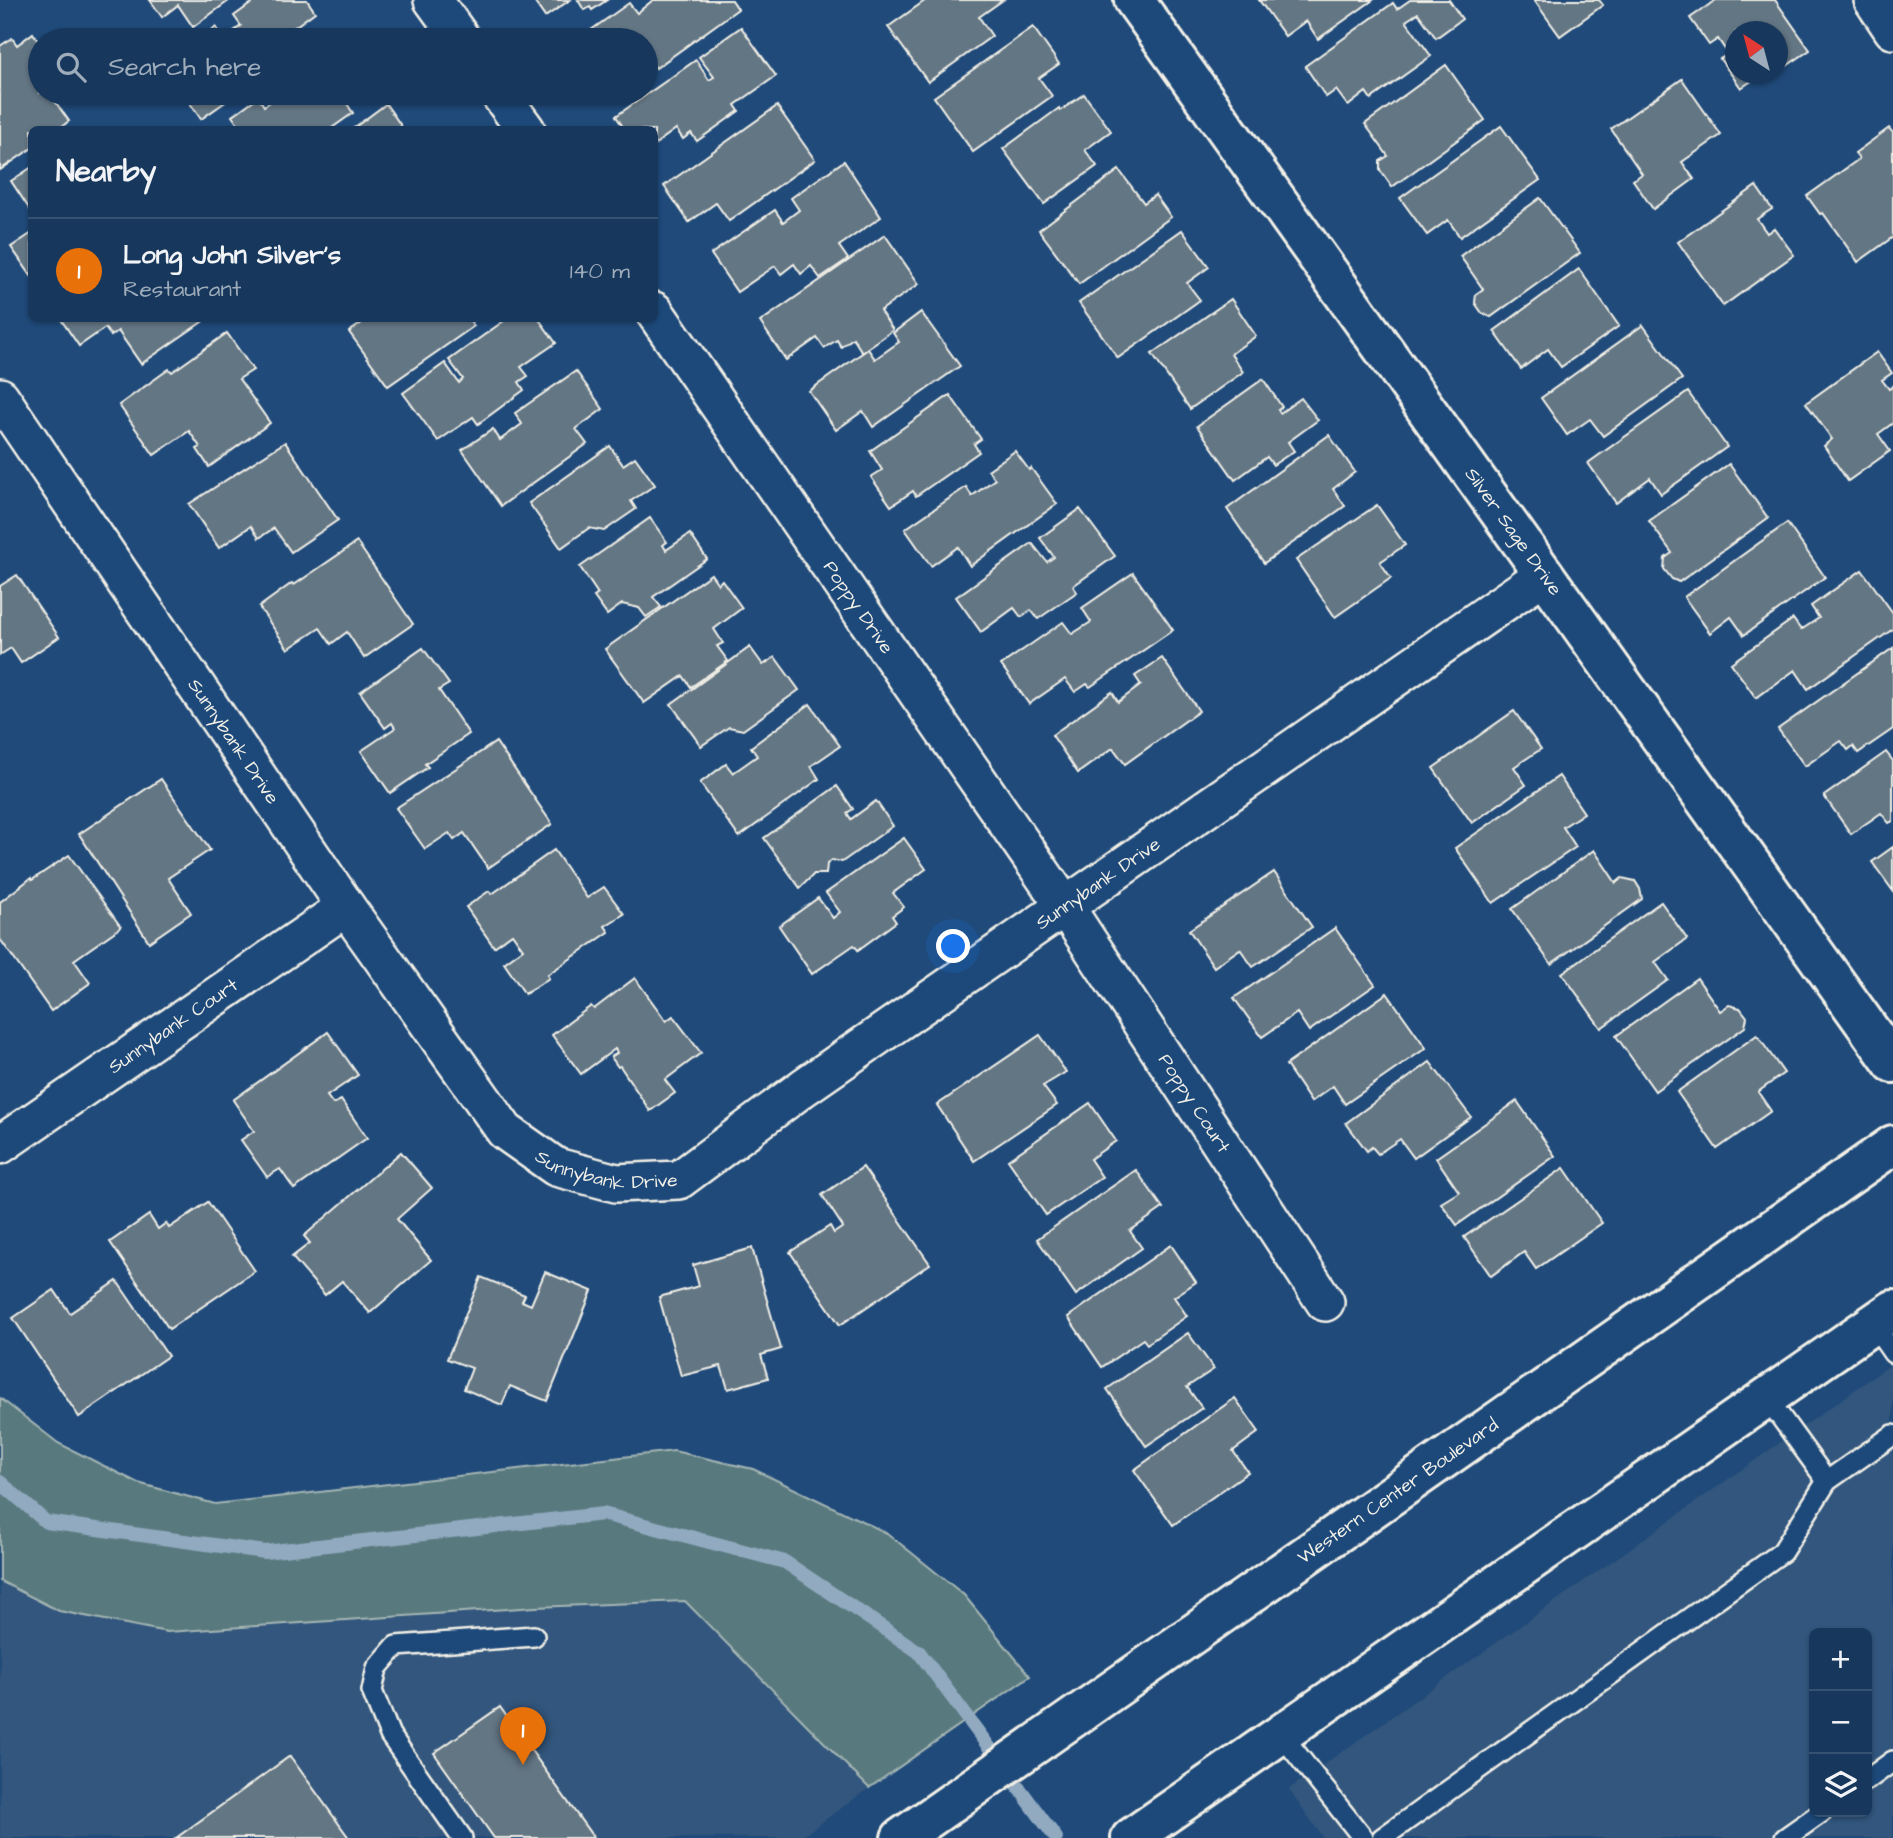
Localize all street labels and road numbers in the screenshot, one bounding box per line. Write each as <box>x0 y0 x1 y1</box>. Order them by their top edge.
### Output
street label: Silver Sage Drive <box>1458 462 1569 601</box>
street label: Poppy Drive <box>817 555 900 659</box>
street label: Sunnybank Drive <box>181 673 286 809</box>
street label: Sunnybank Drive <box>1030 831 1166 936</box>
street label: Sunnybank Court <box>103 972 244 1080</box>
street label: Poppy Court <box>1152 1048 1237 1159</box>
street label: Sunnybank Drive <box>530 1143 678 1197</box>
street label: Western Center Boulevard <box>1292 1411 1504 1571</box>

